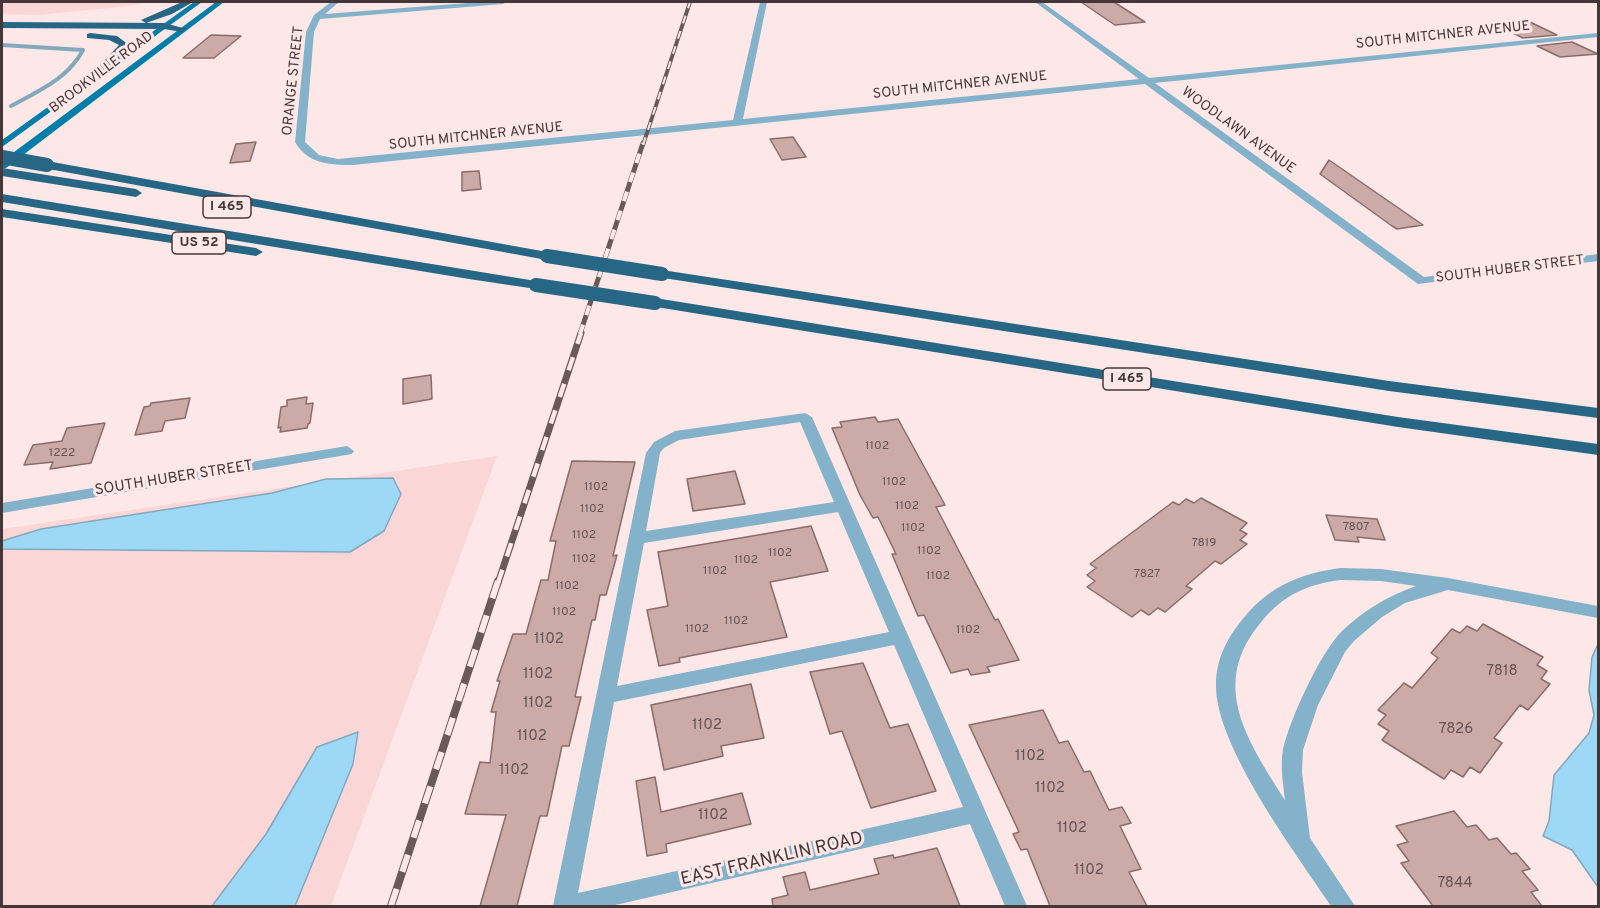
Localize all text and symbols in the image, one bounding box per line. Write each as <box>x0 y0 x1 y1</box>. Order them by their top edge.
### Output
street label: SOUTH MITCHNER AVENUE <box>1355 19 1531 53</box>
street label: ORANGE STREET <box>280 25 308 137</box>
street label: BROOKVILLE ROAD <box>47 29 157 117</box>
street label: SOUTH MITCHNER AVENUE <box>872 69 1048 103</box>
street label: WOODLAWN AVENUE <box>1178 84 1298 178</box>
street label: SOUTH MITCHNER AVENUE <box>388 120 564 154</box>
road number: I 465 <box>203 196 251 218</box>
road number: US 52 <box>172 232 226 254</box>
street label: SOUTH HUBER STREET <box>1435 253 1585 287</box>
road number: I 465 <box>1103 368 1151 390</box>
house number: 1102 <box>865 440 889 454</box>
house number: 1222 <box>49 447 75 461</box>
street label: SOUTH HUBER STREET <box>94 458 254 500</box>
house number: 1102 <box>882 476 906 490</box>
house number: 1102 <box>584 481 608 495</box>
house number: 1102 <box>895 500 919 514</box>
house number: 1102 <box>580 503 604 517</box>
house number: 7807 <box>1343 521 1369 535</box>
house number: 1102 <box>901 522 925 536</box>
house number: 1102 <box>572 529 596 543</box>
house number: 7819 <box>1192 537 1216 551</box>
house number: 1102 <box>917 545 941 559</box>
house number: 1102 <box>768 547 792 561</box>
house number: 1102 <box>572 553 596 567</box>
house number: 1102 <box>734 554 758 568</box>
house number: 1102 <box>703 565 727 579</box>
house number: 7827 <box>1134 568 1160 582</box>
house number: 1102 <box>926 570 950 584</box>
house number: 1102 <box>555 580 579 594</box>
house number: 1102 <box>552 606 576 620</box>
house number: 1102 <box>724 615 748 629</box>
house number: 1102 <box>685 623 709 637</box>
house number: 1102 <box>956 624 980 638</box>
house number: 1102 <box>534 631 564 649</box>
house number: 7818 <box>1486 663 1518 681</box>
house number: 1102 <box>523 666 553 684</box>
house number: 1102 <box>523 695 553 713</box>
house number: 1102 <box>692 717 722 735</box>
house number: 7826 <box>1439 721 1473 739</box>
house number: 1102 <box>517 728 547 746</box>
house number: 1102 <box>1015 748 1045 766</box>
house number: 1102 <box>499 762 529 780</box>
house number: 1102 <box>1035 780 1065 798</box>
house number: 1102 <box>698 807 728 825</box>
house number: 1102 <box>1057 820 1087 838</box>
street label: EAST FRANKLIN ROAD <box>679 829 865 891</box>
house number: 1102 <box>1074 862 1104 880</box>
house number: 7844 <box>1437 875 1473 893</box>

